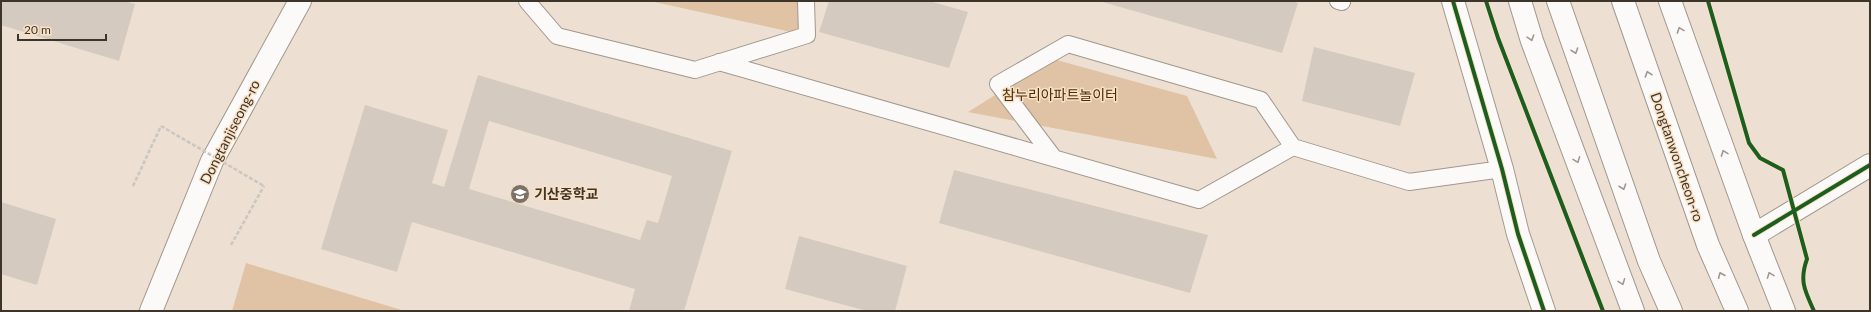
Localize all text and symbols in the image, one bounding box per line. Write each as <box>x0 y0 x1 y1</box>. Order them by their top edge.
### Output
scale bar <box>18 16 106 42</box>
text: 20 m <box>24 22 51 37</box>
one-way arrow <box>1677 27 1685 34</box>
one-way arrow <box>1527 35 1535 42</box>
one-way arrow <box>1570 48 1579 55</box>
one-way arrow <box>1644 71 1653 78</box>
street label: Dongtanjiseong-ro <box>196 77 263 187</box>
park label: 참누리아파트놀이터 <box>1002 86 1118 103</box>
street label: Dongtanwoncheon-ro <box>1647 90 1708 224</box>
one-way arrow <box>1721 149 1729 156</box>
one-way arrow <box>1572 156 1580 163</box>
school or university icon: 기산중학교 <box>509 183 531 205</box>
one-way arrow <box>1618 183 1627 190</box>
place label: 기산중학교 <box>534 185 599 202</box>
one-way arrow <box>1766 271 1774 278</box>
one-way arrow <box>1718 272 1726 280</box>
one-way arrow <box>1618 278 1626 285</box>

